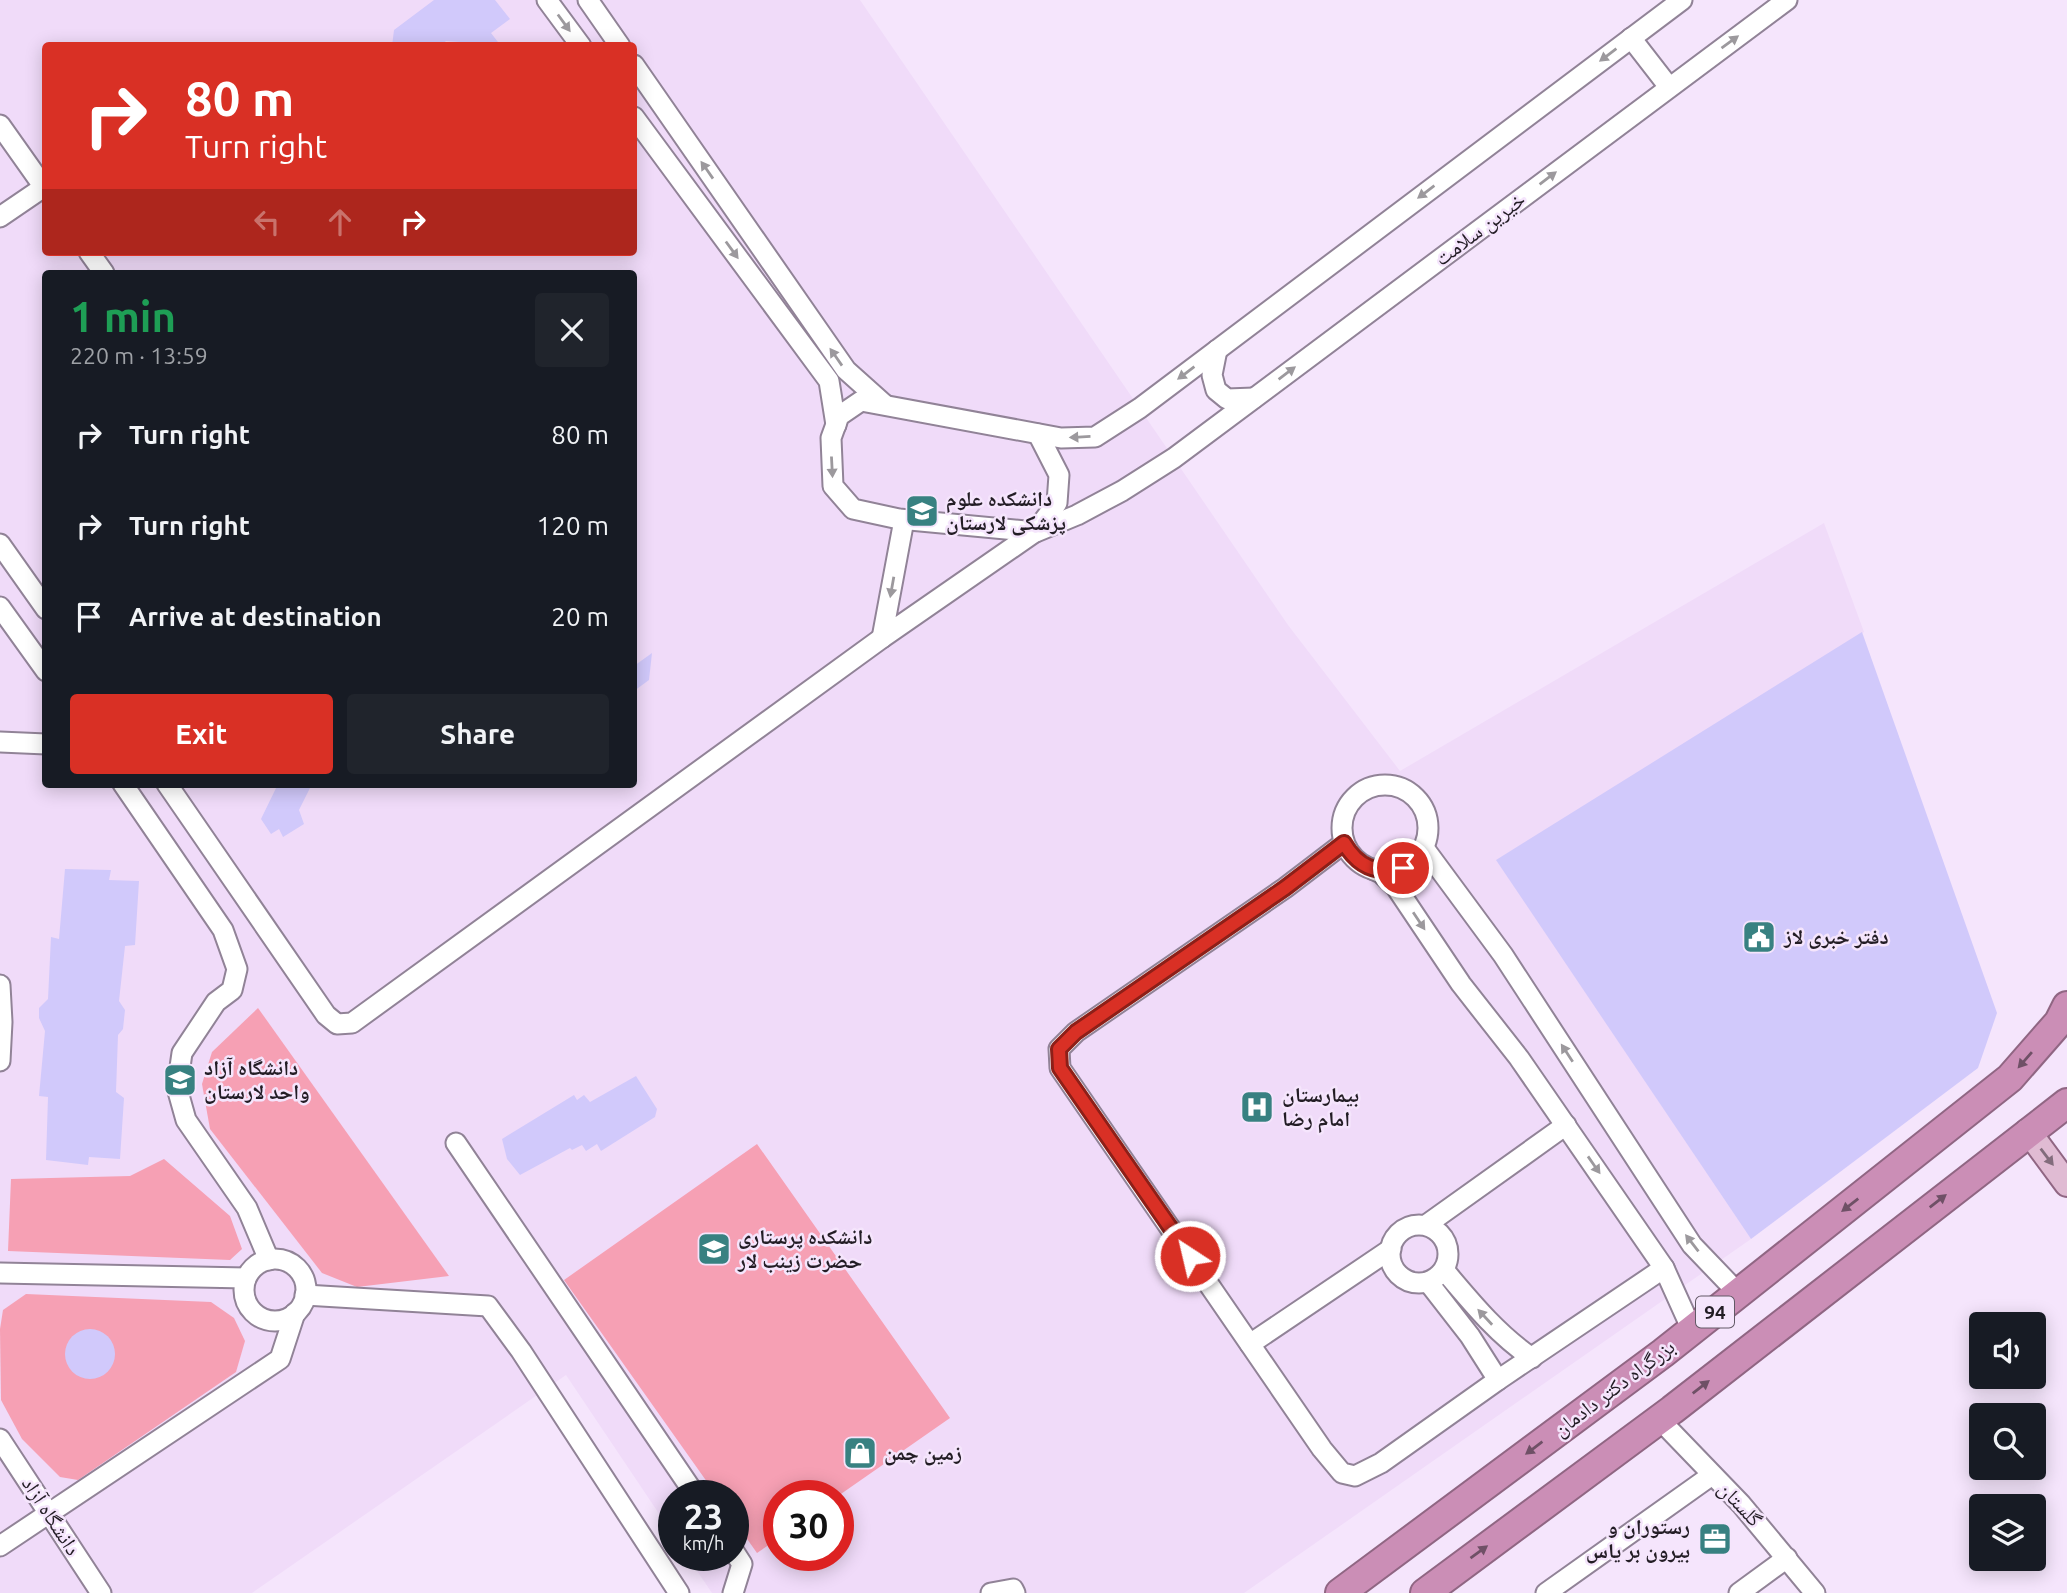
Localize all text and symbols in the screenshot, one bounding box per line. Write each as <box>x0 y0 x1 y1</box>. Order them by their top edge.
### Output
one-way arrow <box>557 14 571 32</box>
one-way arrow <box>1721 35 1739 49</box>
one-way arrow <box>1599 48 1617 63</box>
icon: right <box>70 70 161 161</box>
text: 80 m <box>185 70 294 125</box>
text: Turn right <box>185 128 327 164</box>
one-way arrow <box>701 161 714 180</box>
one-way arrow <box>1539 171 1557 185</box>
one-way arrow <box>1417 185 1435 199</box>
street label: خیرین سلامت <box>1429 186 1531 272</box>
icon: left <box>248 203 286 241</box>
icon: ahead <box>321 203 359 241</box>
icon: right <box>394 203 432 241</box>
one-way arrow <box>725 241 739 259</box>
text: 1 min <box>70 293 176 340</box>
button: close <box>535 293 609 367</box>
text: 220 m · 13:59 <box>70 343 208 368</box>
one-way arrow <box>829 348 843 366</box>
one-way arrow <box>1177 366 1195 381</box>
one-way arrow <box>1278 366 1296 380</box>
icon: right <box>70 416 108 454</box>
text: Turn right <box>129 420 250 449</box>
text: 80 m <box>551 420 609 449</box>
one-way arrow <box>1068 432 1090 443</box>
one-way arrow <box>827 456 838 478</box>
place label: دانشکده علوم پزشکی لارستان <box>946 486 1066 536</box>
school or university icon: دانشکده علوم پزشکی لارستان <box>903 492 941 530</box>
icon: right <box>70 507 108 545</box>
text: Turn right <box>129 511 250 540</box>
text: 120 m <box>537 511 609 540</box>
one-way arrow <box>886 576 897 598</box>
icon: arrive <box>70 598 108 636</box>
text: Arrive at destination <box>129 602 382 631</box>
text: 20 m <box>551 602 609 631</box>
button: Exit <box>70 694 333 774</box>
button: Share <box>347 694 609 774</box>
pin <box>1373 838 1433 898</box>
icon: arrive <box>1384 849 1422 887</box>
one-way arrow <box>1412 912 1426 930</box>
public building icon: دفتر خبری لاز <box>1740 918 1778 956</box>
place label: دفتر خبری لاز <box>1783 924 1889 949</box>
one-way arrow <box>1561 1044 1574 1063</box>
one-way arrow <box>2018 1051 2034 1068</box>
place label: دانشگاه آزاد واحد لارستان <box>204 1055 310 1104</box>
school or university icon: دانشگاه آزاد واحد لارستان <box>161 1061 199 1099</box>
place label: بیمارستان امام رضا <box>1282 1082 1359 1133</box>
hospital icon: بیمارستان امام رضا <box>1238 1088 1276 1126</box>
one-way arrow <box>2040 1148 2055 1166</box>
one-way arrow <box>1587 1156 1601 1174</box>
one-way arrow <box>1928 1194 1946 1209</box>
one-way arrow <box>1842 1197 1860 1212</box>
position arrow <box>1153 1219 1227 1293</box>
place label: دانشکده پرستاری حضرت زینب لار <box>737 1224 872 1273</box>
school or university icon: دانشکده پرستاری حضرت زینب لار <box>695 1230 733 1268</box>
one-way arrow <box>1684 1235 1699 1253</box>
road number: 94 <box>1696 1296 1734 1328</box>
one-way arrow <box>1477 1308 1493 1326</box>
map controls <box>1969 1312 2046 1571</box>
button: sound <box>1969 1312 2046 1389</box>
street label: بزرگراه دکتر دادمان <box>1548 1334 1679 1441</box>
one-way arrow <box>1692 1380 1710 1395</box>
button: search <box>1969 1403 2046 1480</box>
shop icon: زمین چمن <box>841 1434 879 1472</box>
place label: زمین چمن <box>884 1440 962 1466</box>
one-way arrow <box>1525 1441 1543 1455</box>
street label: دانشگاه آزاد <box>18 1472 86 1559</box>
street label: گلستان <box>1713 1476 1768 1532</box>
speed limit sign: 30 <box>763 1480 854 1571</box>
button: layers <box>1969 1494 2046 1571</box>
text: 23 <box>684 1496 723 1536</box>
place label: رستوران و بیرون بر یاس <box>1586 1514 1690 1564</box>
office icon: رستوران و بیرون بر یاس <box>1696 1520 1734 1558</box>
text: km/h <box>683 1533 724 1553</box>
one-way arrow <box>1470 1545 1488 1560</box>

